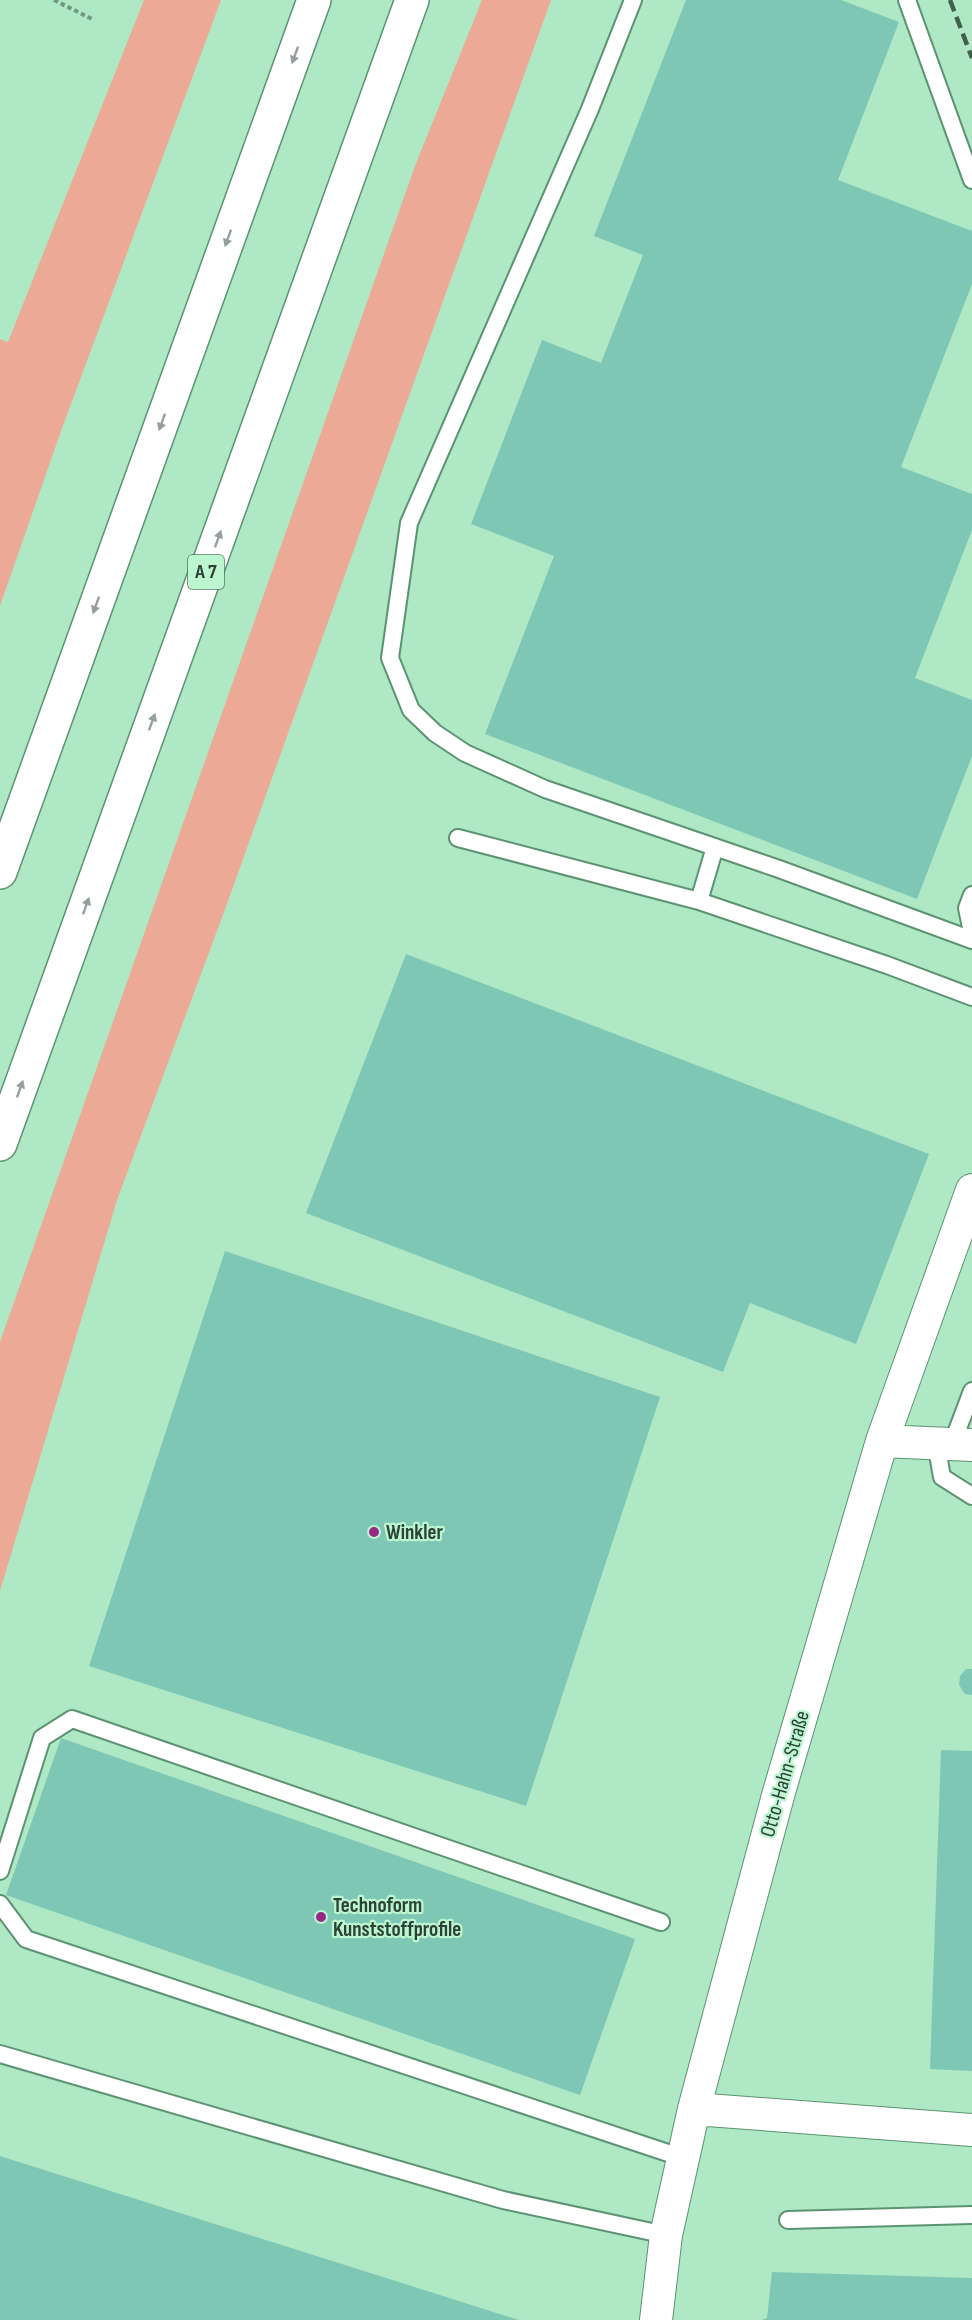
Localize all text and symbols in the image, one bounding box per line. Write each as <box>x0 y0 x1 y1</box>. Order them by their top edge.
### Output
one-way arrow <box>289 46 299 64</box>
one-way arrow <box>223 230 233 248</box>
one-way arrow <box>157 413 167 431</box>
one-way arrow <box>214 530 223 548</box>
road number: A 7 <box>188 555 224 589</box>
one-way arrow <box>91 596 101 614</box>
one-way arrow <box>148 713 157 731</box>
one-way arrow <box>81 896 91 914</box>
one-way arrow <box>15 1080 25 1098</box>
place label: Winkler <box>386 1520 443 1545</box>
marker: Winkler <box>367 1525 381 1539</box>
street label: Otto-Hahn-Straße <box>755 1708 815 1840</box>
place label: Technoform Kunststoffprofile <box>333 1893 461 1942</box>
marker: Technoform Kunststoffprofile <box>314 1910 328 1924</box>

